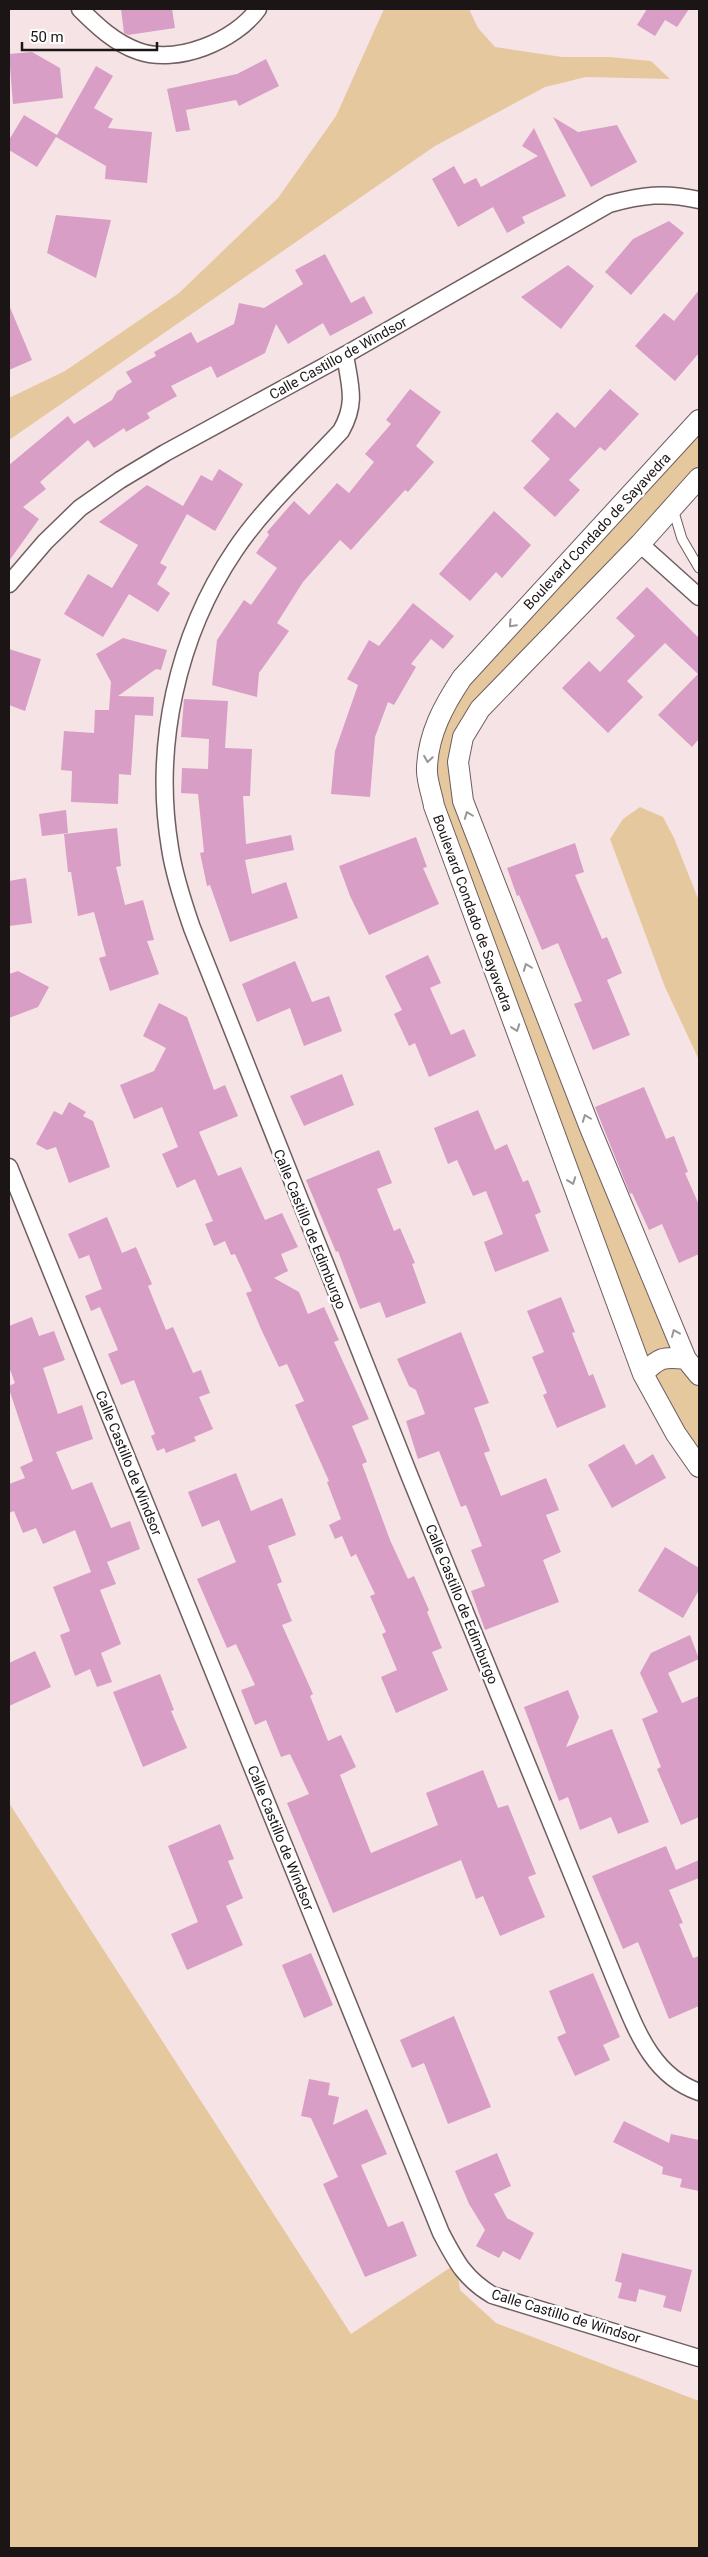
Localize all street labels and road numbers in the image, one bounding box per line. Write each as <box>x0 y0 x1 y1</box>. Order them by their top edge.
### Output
street label: Calle Castillo de Windsor <box>266 313 410 403</box>
street label: Boulevard Condado de Sayavedra <box>520 450 674 612</box>
street label: Boulevard Condado de Sayavedra <box>430 813 516 1013</box>
street label: Calle Castillo de Edimburgo <box>271 1147 349 1311</box>
street label: Calle Castillo de Windsor <box>93 1388 166 1538</box>
street label: Calle Castillo de Edimburgo <box>423 1522 501 1686</box>
street label: Calle Castillo de Windsor <box>245 1763 318 1913</box>
street label: Calle Castillo de Windsor <box>490 2286 643 2346</box>

